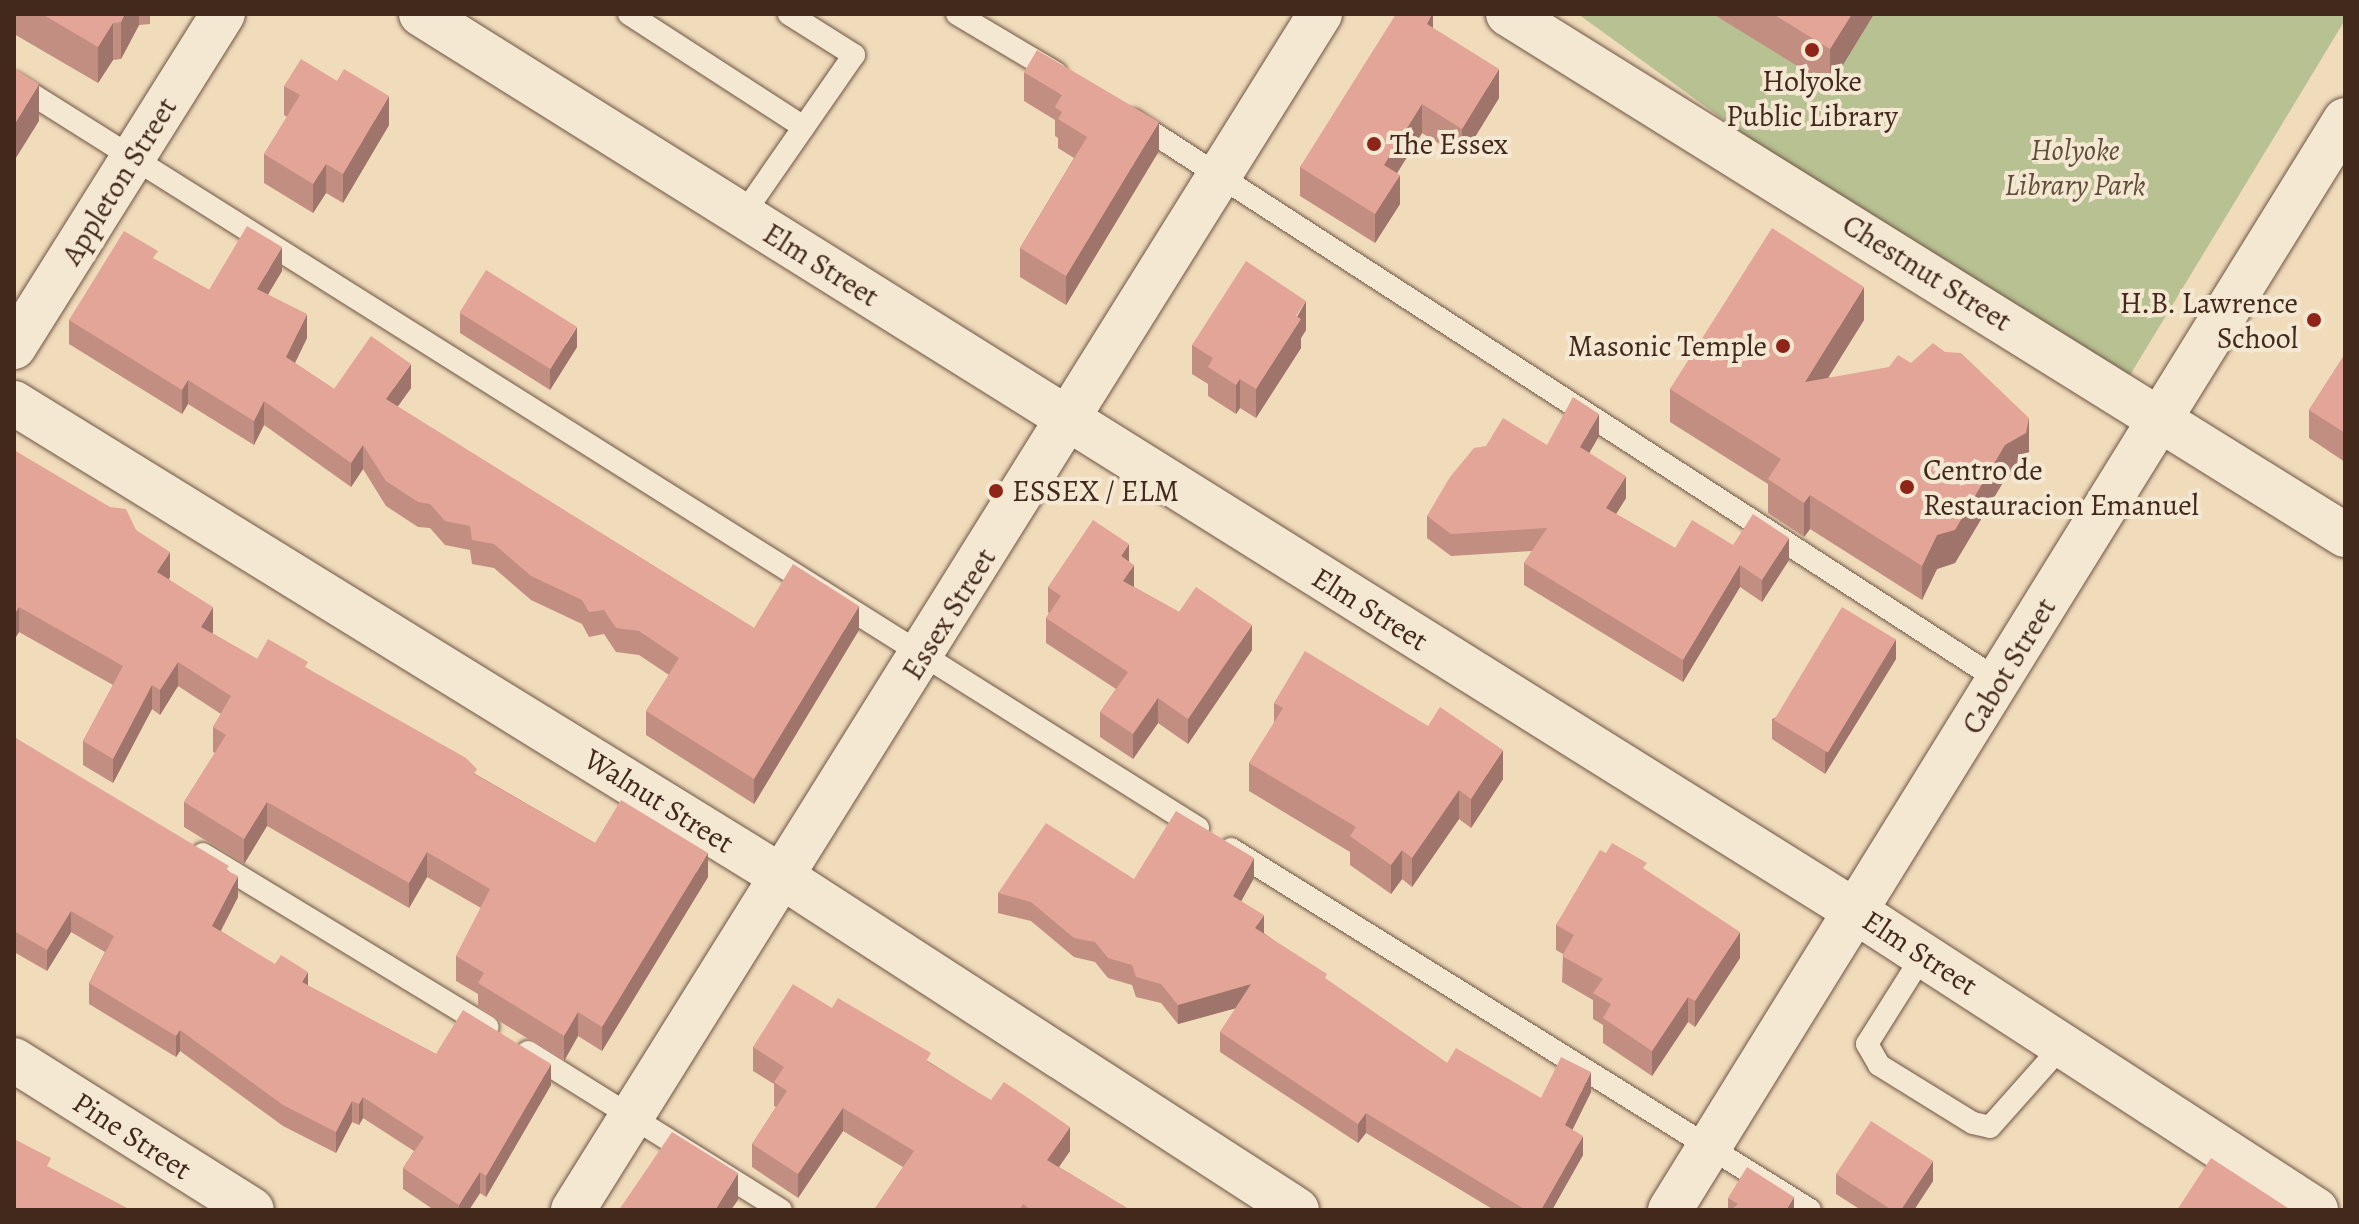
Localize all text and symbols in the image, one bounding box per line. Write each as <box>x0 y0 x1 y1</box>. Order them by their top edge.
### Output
marker: Holyoke Public Library <box>1803 41 1821 59</box>
place label: Holyoke Public Library <box>1726 63 1898 134</box>
street label: Appleton Street <box>53 91 185 271</box>
place label: The Essex <box>1390 126 1508 162</box>
park label: Holyoke Library Park <box>2004 132 2146 202</box>
marker: The Essex <box>1365 135 1383 153</box>
street label: Chestnut Street <box>1836 207 2018 339</box>
street label: Elm Street <box>756 215 886 315</box>
place label: H.B. Lawrence School <box>2119 285 2298 356</box>
marker: H.B. Lawrence School <box>2305 311 2323 329</box>
place label: Masonic Temple <box>1568 328 1767 364</box>
marker: Masonic Temple <box>1774 337 1792 355</box>
place label: Centro de Restauracion Emanuel <box>1923 452 2199 522</box>
place label: ESSEX / ELM <box>1012 473 1179 509</box>
marker: Centro de Restauracion Emanuel <box>1898 478 1916 496</box>
marker: ESSEX / ELM <box>987 482 1005 500</box>
street label: Essex Street <box>894 541 1004 687</box>
street label: Elm Street <box>1305 559 1435 659</box>
street label: Cabot Street <box>1954 591 2064 741</box>
street label: Walnut Street <box>578 741 740 861</box>
street label: Elm Street <box>1856 903 1984 1003</box>
street label: Pine Street <box>66 1084 198 1188</box>

